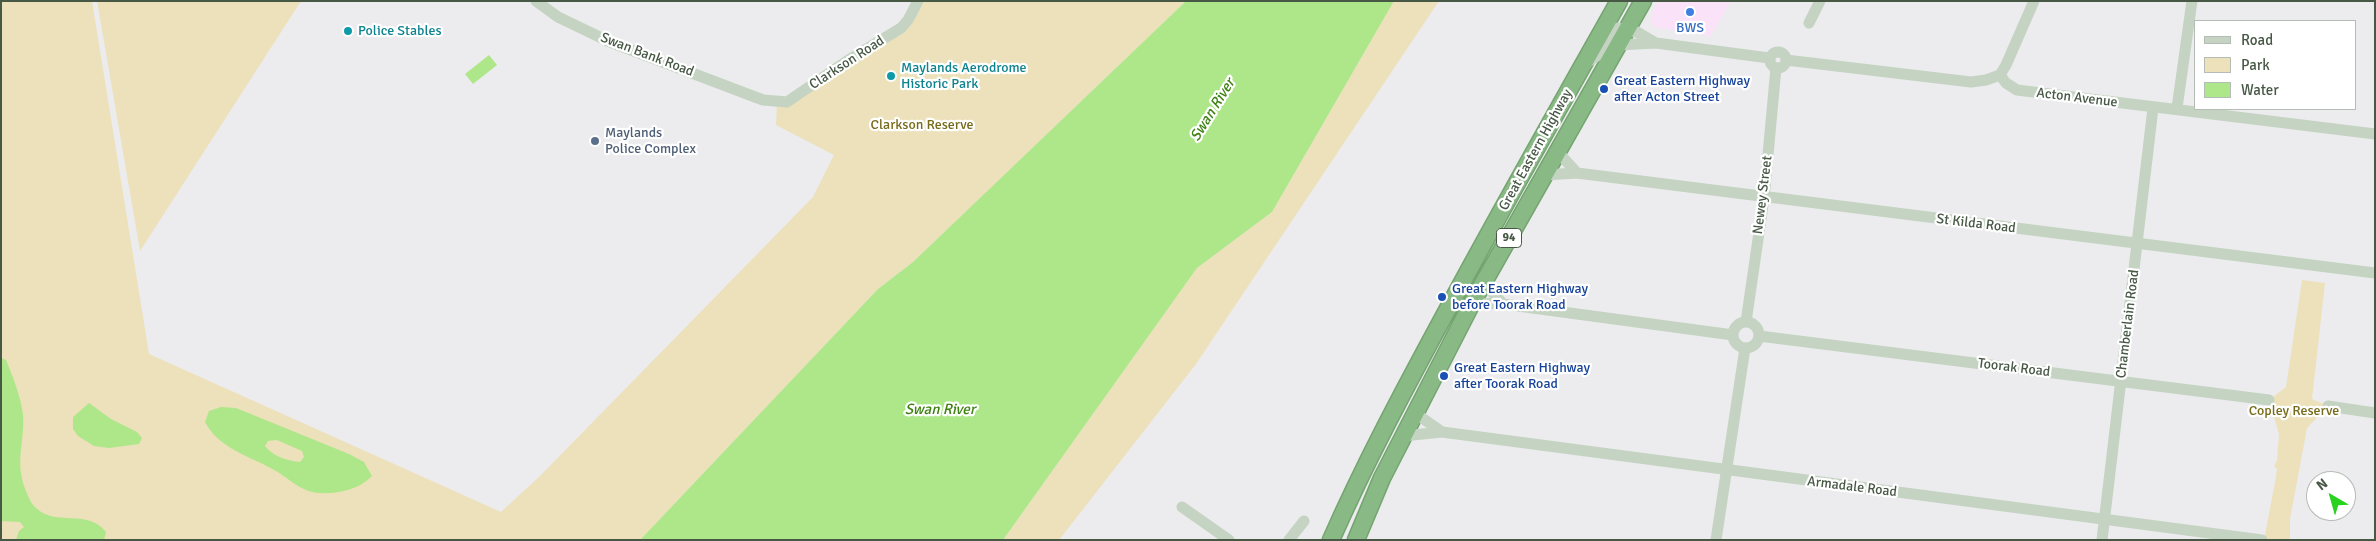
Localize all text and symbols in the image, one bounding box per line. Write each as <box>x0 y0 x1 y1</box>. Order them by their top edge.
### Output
marker: BWS <box>1684 6 1696 18</box>
place label: BWS <box>1676 20 1704 36</box>
legend <box>2194 20 2356 110</box>
place label: Police Stables <box>358 23 442 39</box>
marker: Police Stables <box>342 25 354 37</box>
street label: Swan Bank Road <box>598 29 696 81</box>
text: Road <box>2241 31 2273 49</box>
street label: Clarkson Road <box>806 33 888 93</box>
text: Park <box>2241 56 2270 74</box>
place label: Maylands Aerodrome Historic Park <box>901 60 1027 92</box>
marker: Maylands Aerodrome Historic Park <box>885 70 897 82</box>
place label: Great Eastern Highway after Acton Street <box>1614 73 1750 105</box>
water label: Swan River <box>1187 75 1239 145</box>
text: Water <box>2241 81 2279 99</box>
marker: Great Eastern Highway after Acton Street <box>1598 83 1610 95</box>
street label: Acton Avenue <box>2035 85 2119 111</box>
street label: Great Eastern Highway <box>1496 86 1576 214</box>
park label: Clarkson Reserve <box>870 117 974 133</box>
place label: Maylands Police Complex <box>605 125 696 158</box>
marker: Maylands Police Complex <box>589 135 601 147</box>
street label: Newey Street <box>1750 155 1776 235</box>
street label: St Kilda Road <box>1936 211 2016 237</box>
road number: 94 <box>1496 228 1522 248</box>
street label: Chamberlain Road <box>2113 269 2143 379</box>
place label: Great Eastern Highway before Toorak Road <box>1452 281 1588 314</box>
marker: Great Eastern Highway before Toorak Road <box>1436 291 1448 303</box>
street label: Toorak Road <box>1977 355 2051 381</box>
place label: Great Eastern Highway after Toorak Road <box>1454 360 1590 392</box>
marker: Great Eastern Highway after Toorak Road <box>1438 370 1450 382</box>
water label: Swan River <box>905 401 975 419</box>
park label: Copley Reserve <box>2249 403 2339 419</box>
north arrow <box>2306 471 2356 521</box>
street label: Armadale Road <box>1806 473 1898 501</box>
text: N <box>2313 475 2331 494</box>

